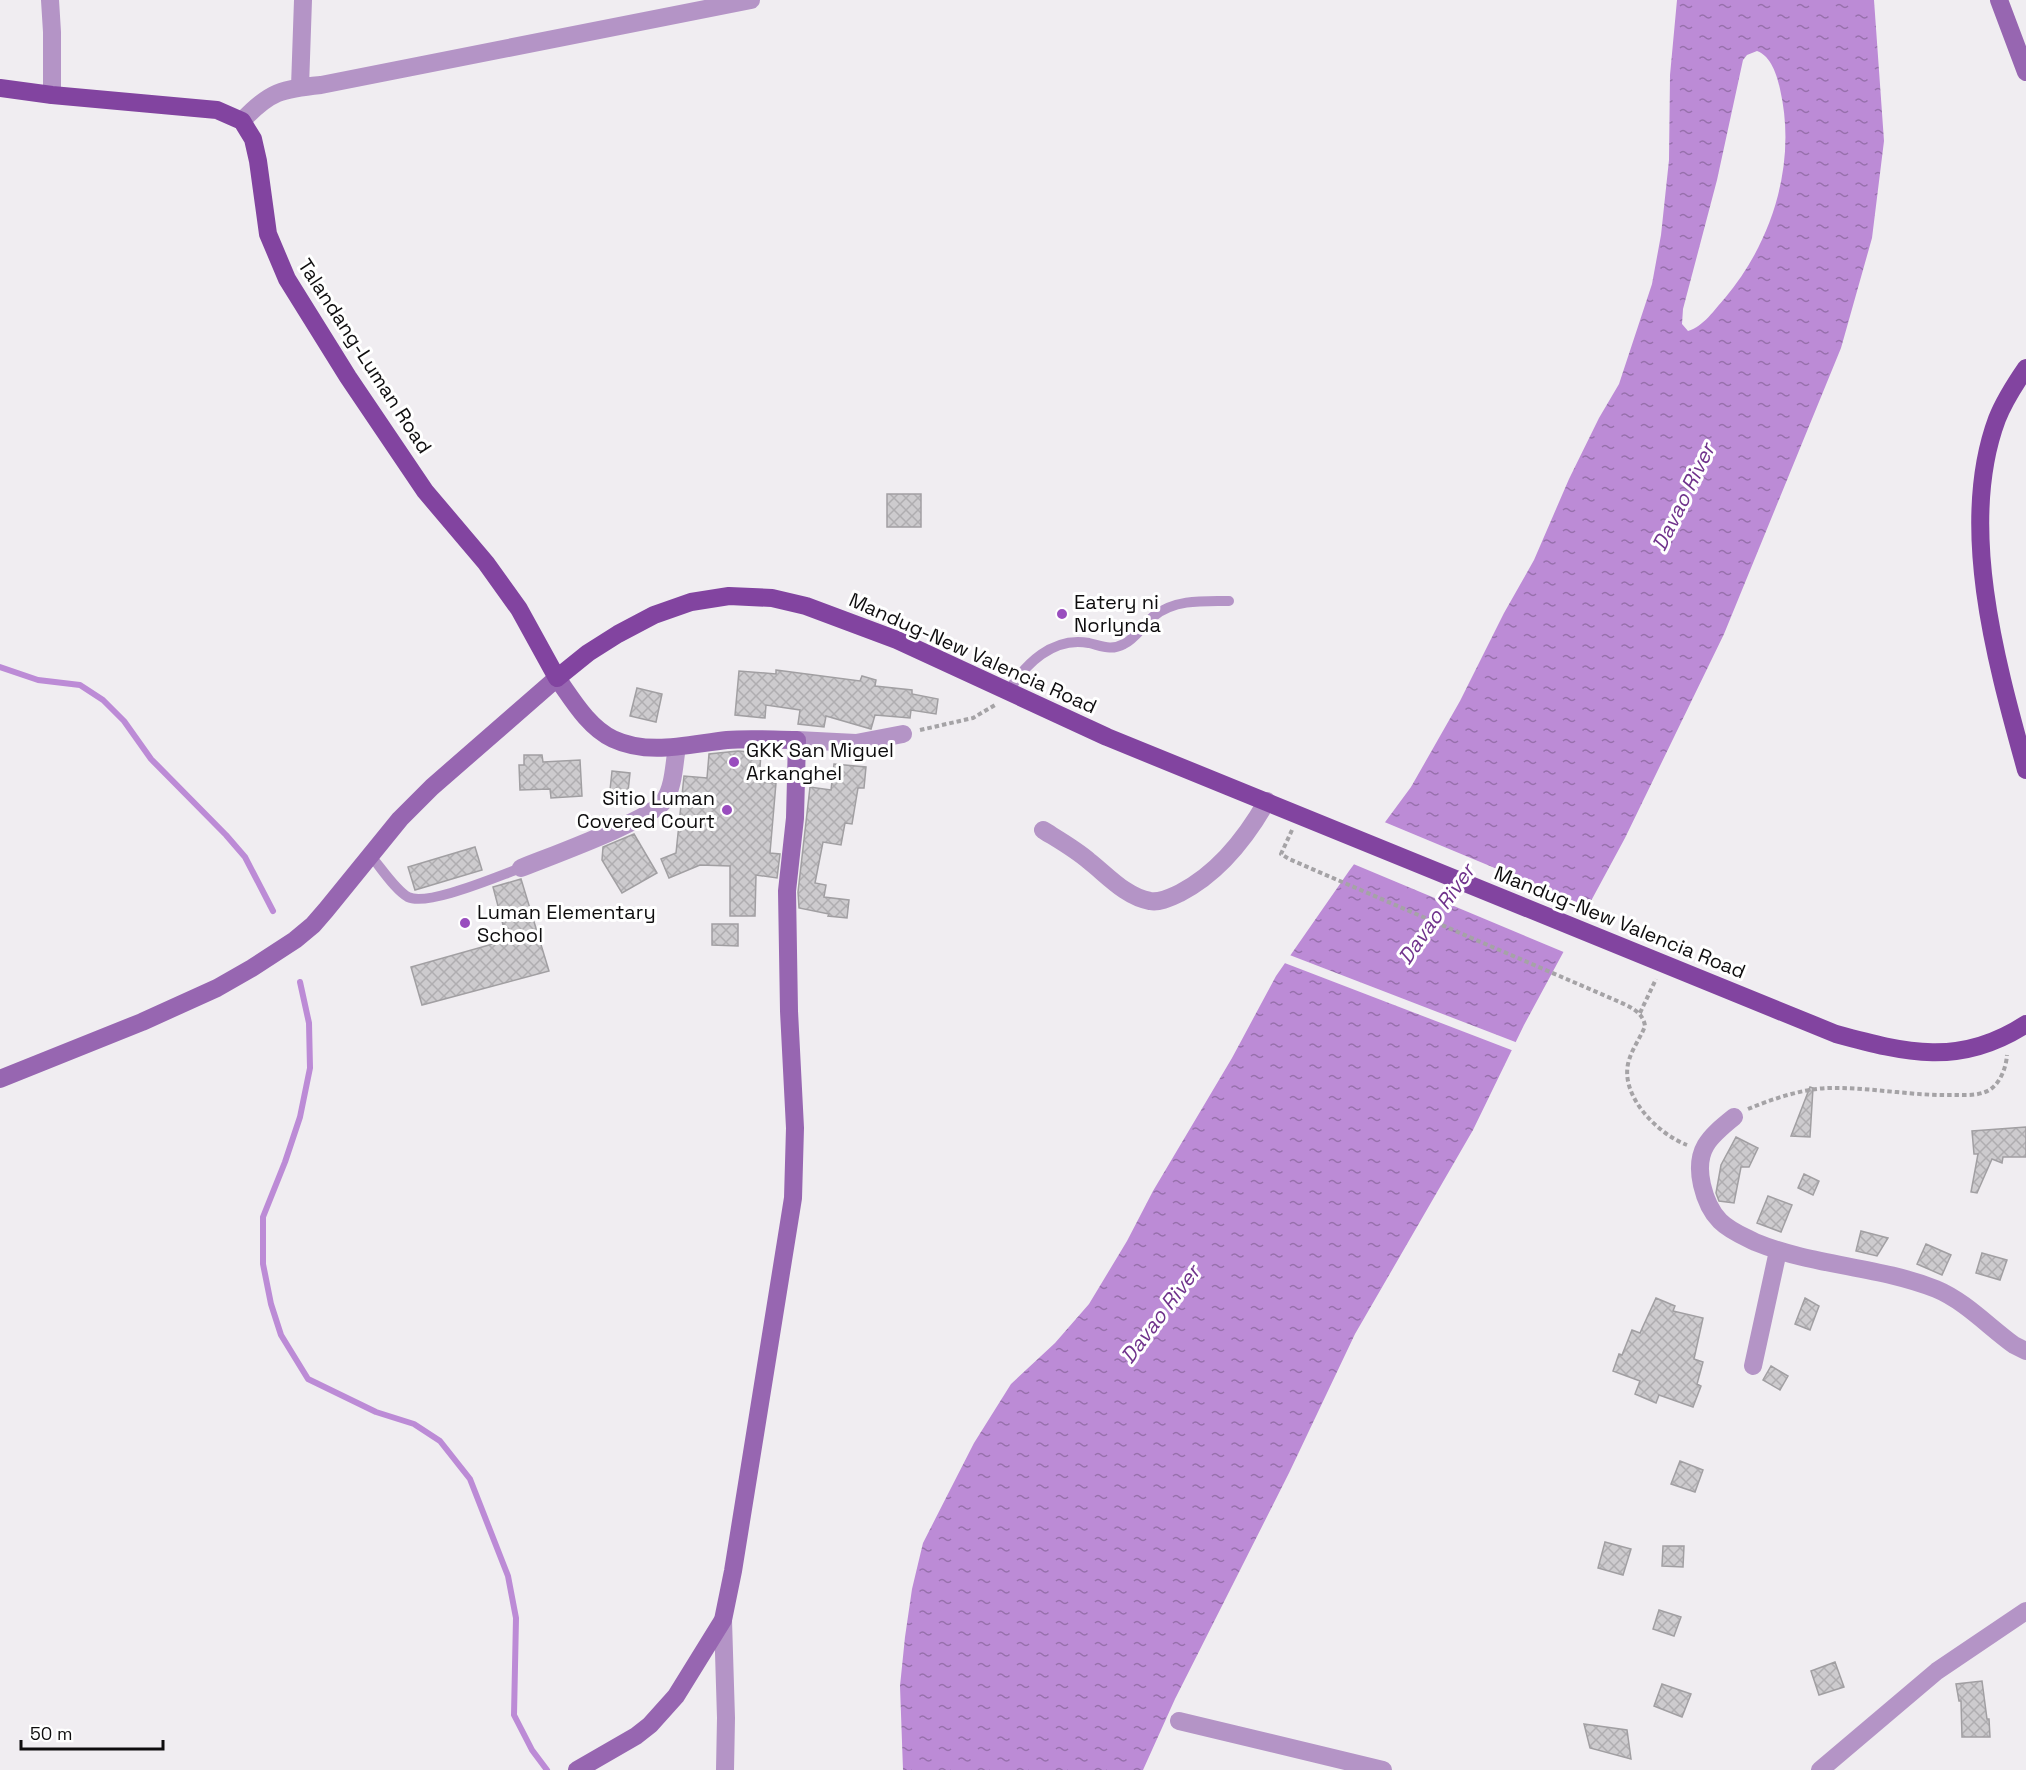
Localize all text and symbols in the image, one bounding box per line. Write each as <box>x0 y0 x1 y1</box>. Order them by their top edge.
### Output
street label: Talandang-Luman Road <box>292 254 438 458</box>
water label: Davao River <box>1645 437 1722 555</box>
street label: Mandug-New Valencia Road <box>845 586 1101 720</box>
place label: Eatery ni Norlynda <box>1074 589 1161 638</box>
marker: Eatery ni Norlynda <box>1055 607 1069 621</box>
place label: GKK San Miguel Arkanghel <box>746 737 894 786</box>
marker: GKK San Miguel Arkanghel <box>727 755 741 769</box>
place label: Sitio Luman Covered Court <box>577 785 715 834</box>
marker: Sitio Luman Covered Court <box>720 803 734 817</box>
water label: Davao River <box>1392 857 1482 969</box>
street label: Mandug-New Valencia Road <box>1491 860 1749 984</box>
place label: Luman Elementary School <box>477 899 656 948</box>
marker: Luman Elementary School <box>458 916 472 930</box>
water label: Davao River <box>1114 1258 1207 1369</box>
scale bar <box>21 1713 164 1751</box>
text: 50 m <box>30 1722 72 1745</box>

